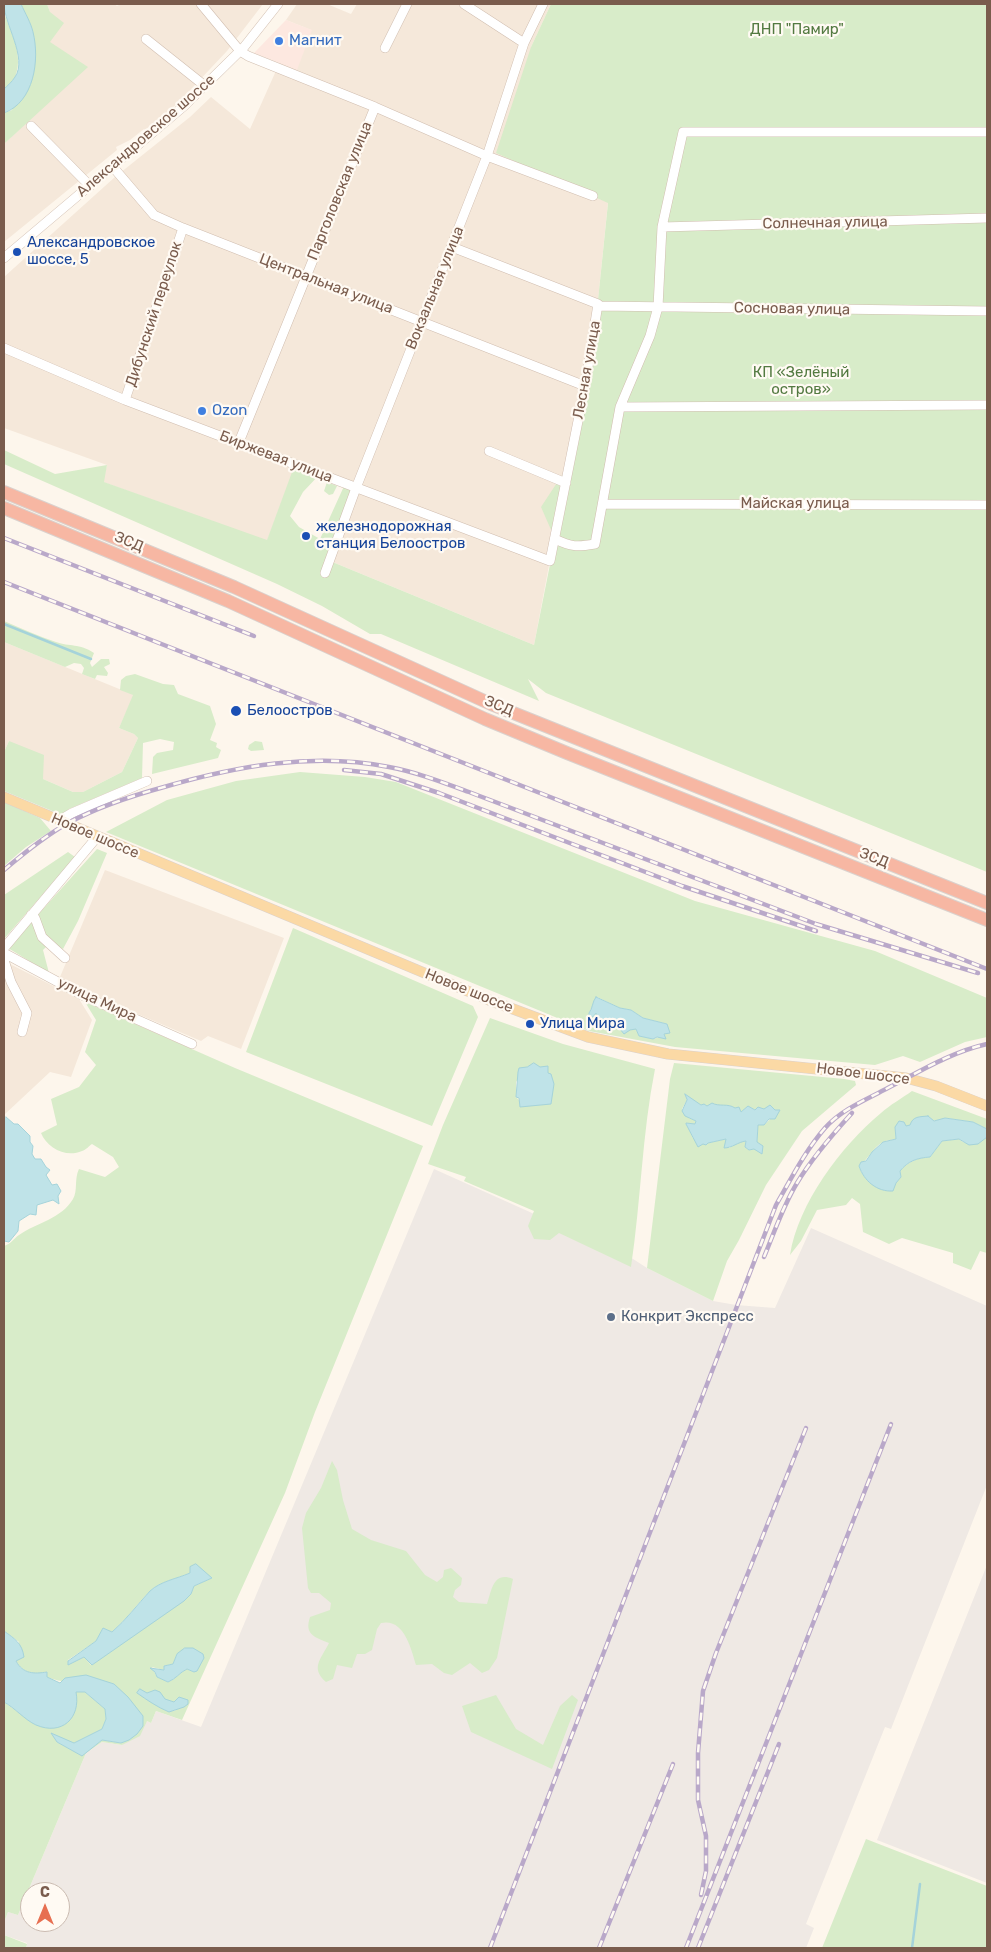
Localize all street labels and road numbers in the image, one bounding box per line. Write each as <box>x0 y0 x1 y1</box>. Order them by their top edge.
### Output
street label: Александровское шоссе <box>73 71 219 201</box>
street label: Парголовская улица <box>304 119 376 263</box>
street label: Солнечная улица <box>762 213 888 233</box>
street label: Вокзальная улица <box>402 224 468 352</box>
street label: Дибунский переулок <box>122 239 186 389</box>
street label: Центральная улица <box>256 250 396 318</box>
street label: Сосновая улица <box>734 299 850 319</box>
street label: Лесная улица <box>569 319 605 421</box>
street label: Биржевая улица <box>217 427 335 487</box>
street label: Майская улица <box>741 495 849 513</box>
street label: ЗСД <box>112 528 146 556</box>
street label: ЗСД <box>482 692 516 720</box>
street label: Новое шоссе <box>48 809 142 863</box>
street label: ЗСД <box>857 844 891 872</box>
street label: Новое шоссе <box>422 965 516 1017</box>
street label: улица Мира <box>55 974 139 1026</box>
street label: Новое шоссе <box>815 1059 911 1089</box>

